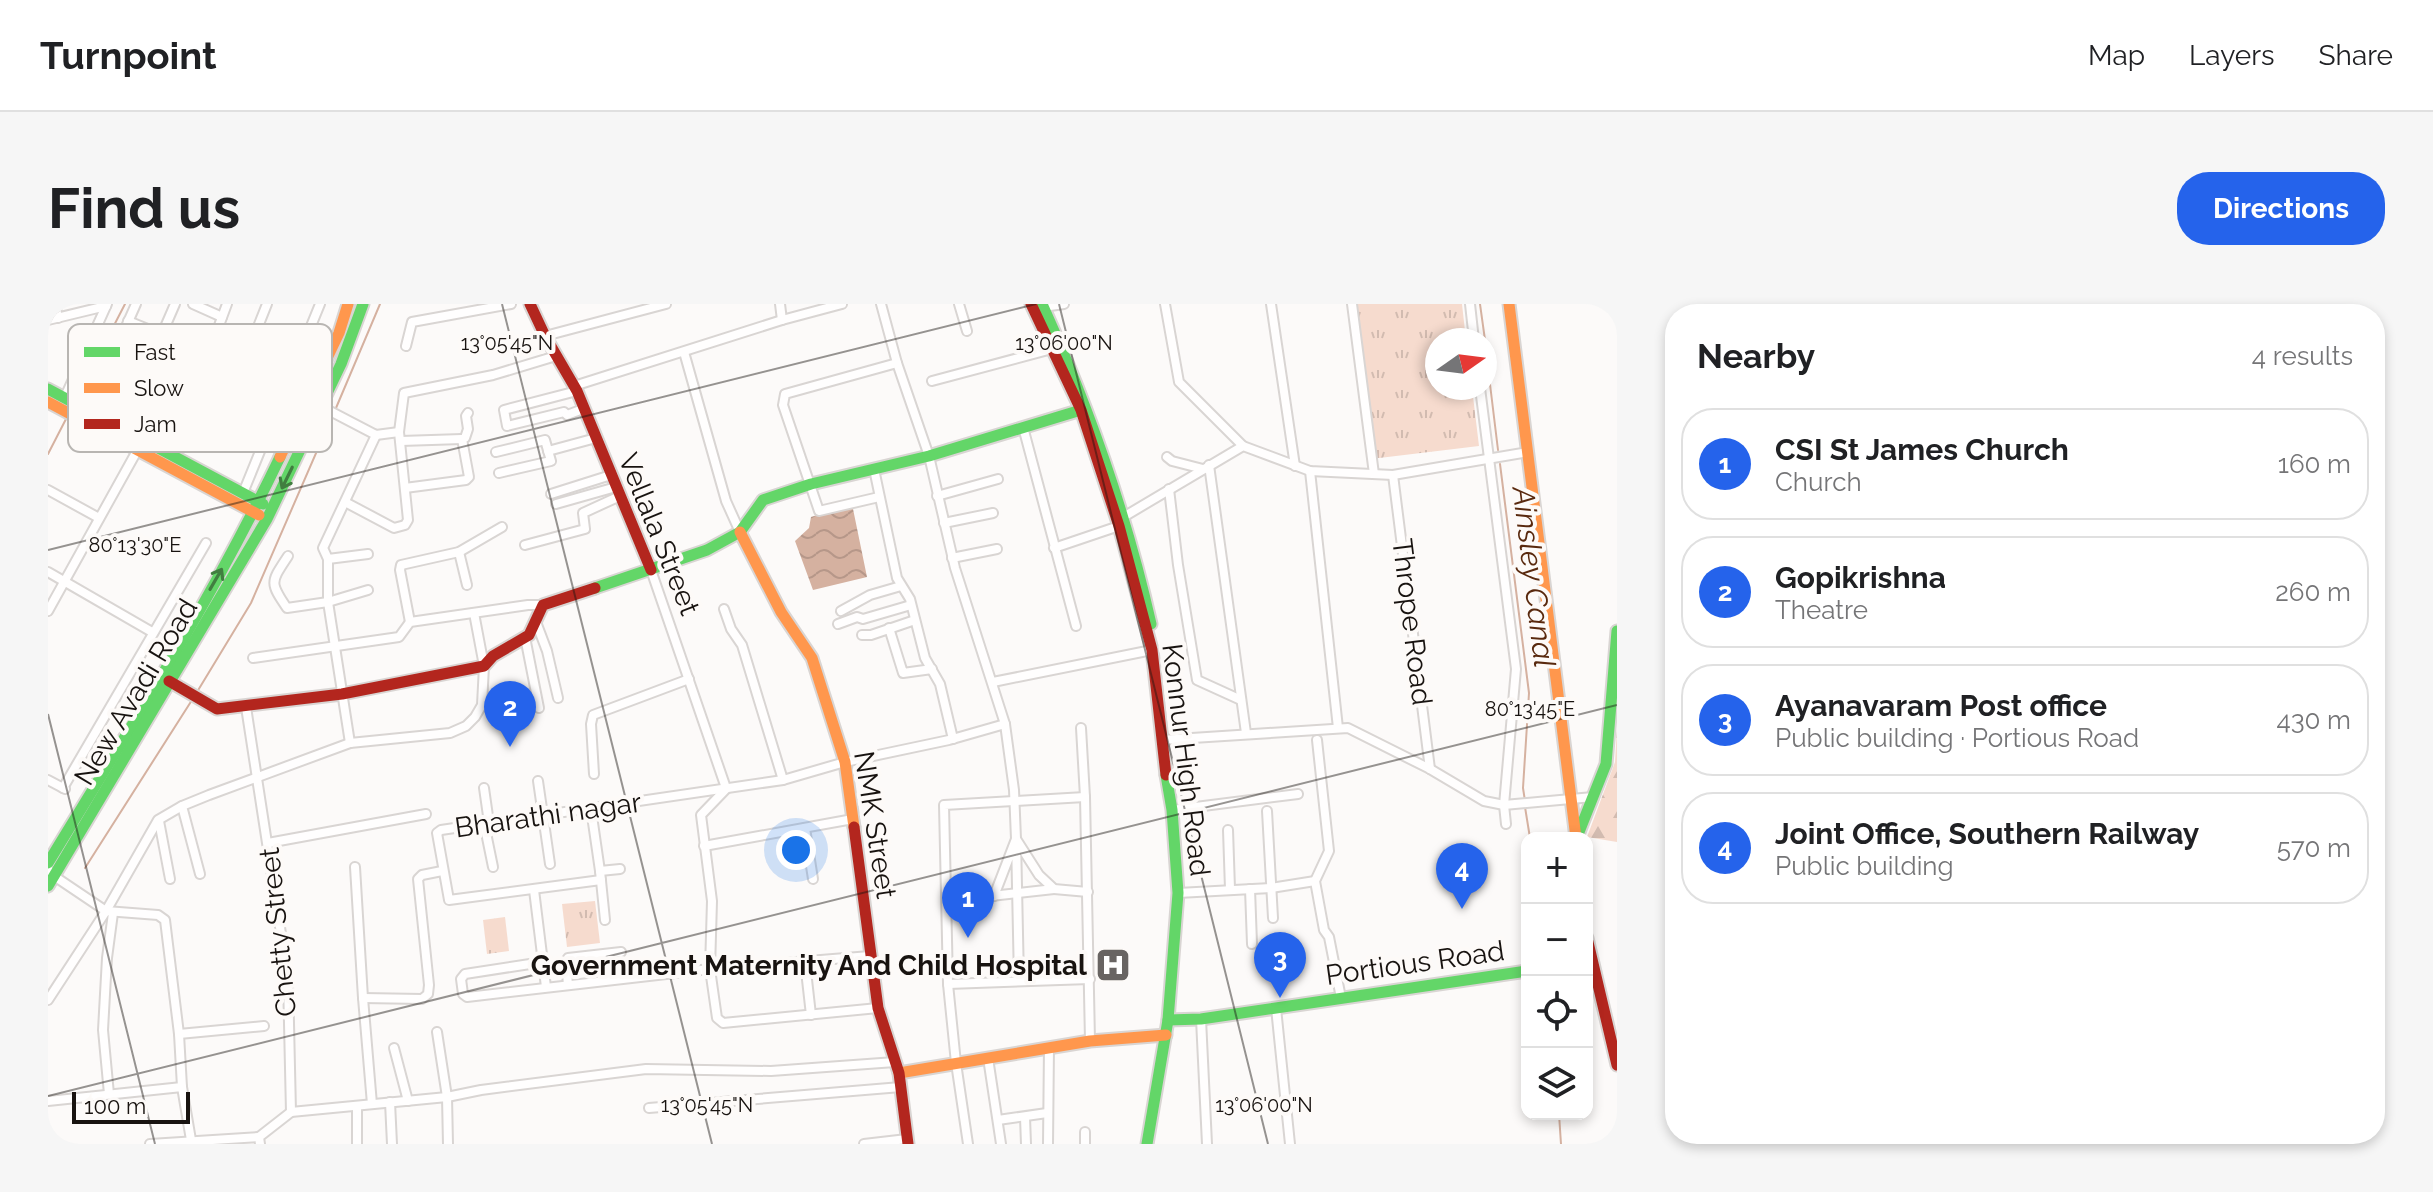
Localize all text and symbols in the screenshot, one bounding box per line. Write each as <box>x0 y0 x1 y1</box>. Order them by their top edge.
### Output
text: Turnpoint <box>40 33 217 78</box>
text: Map <box>2088 39 2145 72</box>
text: Layers <box>2189 39 2275 72</box>
text: Share <box>2319 39 2393 72</box>
button: Directions <box>2177 172 2385 245</box>
text: Find us <box>48 175 240 241</box>
legend <box>68 324 332 452</box>
north arrow <box>1425 328 1497 400</box>
text: 13°05'45"N <box>461 331 553 355</box>
text: 13°06'00"N <box>1015 331 1113 355</box>
text: Nearby <box>1697 336 1815 376</box>
text: Fast <box>134 339 176 365</box>
text: 4 results <box>2252 341 2353 371</box>
text: Slow <box>134 375 184 401</box>
text: Jam <box>134 411 177 437</box>
text: CSI St James Church <box>1775 432 2069 467</box>
street label: Vellala Street <box>612 448 707 620</box>
text: 1 <box>1719 449 1731 479</box>
text: 160 m <box>2278 449 2351 479</box>
one-way arrow <box>279 465 294 489</box>
text: Church <box>1775 467 1862 497</box>
water label: Ainsley Canal <box>1505 483 1562 670</box>
text: 80°13'30"E <box>89 533 181 557</box>
street label: Thrope Road <box>1385 537 1439 707</box>
text: Gopikrishna <box>1775 560 1946 595</box>
one-way arrow <box>208 568 224 591</box>
text: 2 <box>1718 577 1732 607</box>
text: 260 m <box>2275 577 2351 607</box>
street label: New Avadi Road <box>67 593 205 791</box>
text: Theatre <box>1775 595 1868 625</box>
street label: Konnur High Road <box>1155 642 1217 878</box>
pin: 2 <box>484 681 536 747</box>
text: Ayanavaram Post office <box>1775 688 2107 723</box>
text: 80°13'45"E <box>1485 697 1575 721</box>
text: 3 <box>1718 705 1732 735</box>
text: 430 m <box>2276 705 2351 735</box>
text: Public building · Portious Road <box>1775 723 2139 753</box>
street label: NMK Street <box>847 749 903 902</box>
street label: Bharathi nagar <box>453 786 644 844</box>
text: Joint Office, Southern Railway <box>1775 816 2199 851</box>
your location <box>776 830 816 870</box>
map controls <box>1521 832 1593 1120</box>
button: + <box>1521 832 1593 904</box>
text: 4 <box>1718 833 1732 863</box>
text: 570 m <box>2277 833 2351 863</box>
pin: 4 <box>1436 843 1488 909</box>
street label: Chetty Street <box>253 845 303 1018</box>
text: Public building <box>1775 851 1954 881</box>
pin: 1 <box>942 872 994 938</box>
button: − <box>1521 904 1593 976</box>
pin: 3 <box>1254 932 1306 998</box>
street label: Portious Road <box>1323 934 1507 992</box>
hospital icon: Government Maternity And Child Hospital <box>1094 946 1132 984</box>
place label: Government Maternity And Child Hospital <box>531 949 1087 982</box>
button: locate <box>1521 976 1593 1048</box>
button: layers <box>1521 1048 1593 1120</box>
scale bar <box>72 1088 190 1124</box>
text: 100 m <box>84 1093 146 1119</box>
text: 13°05'45"N <box>661 1093 753 1117</box>
text: 13°06'00"N <box>1215 1093 1313 1117</box>

